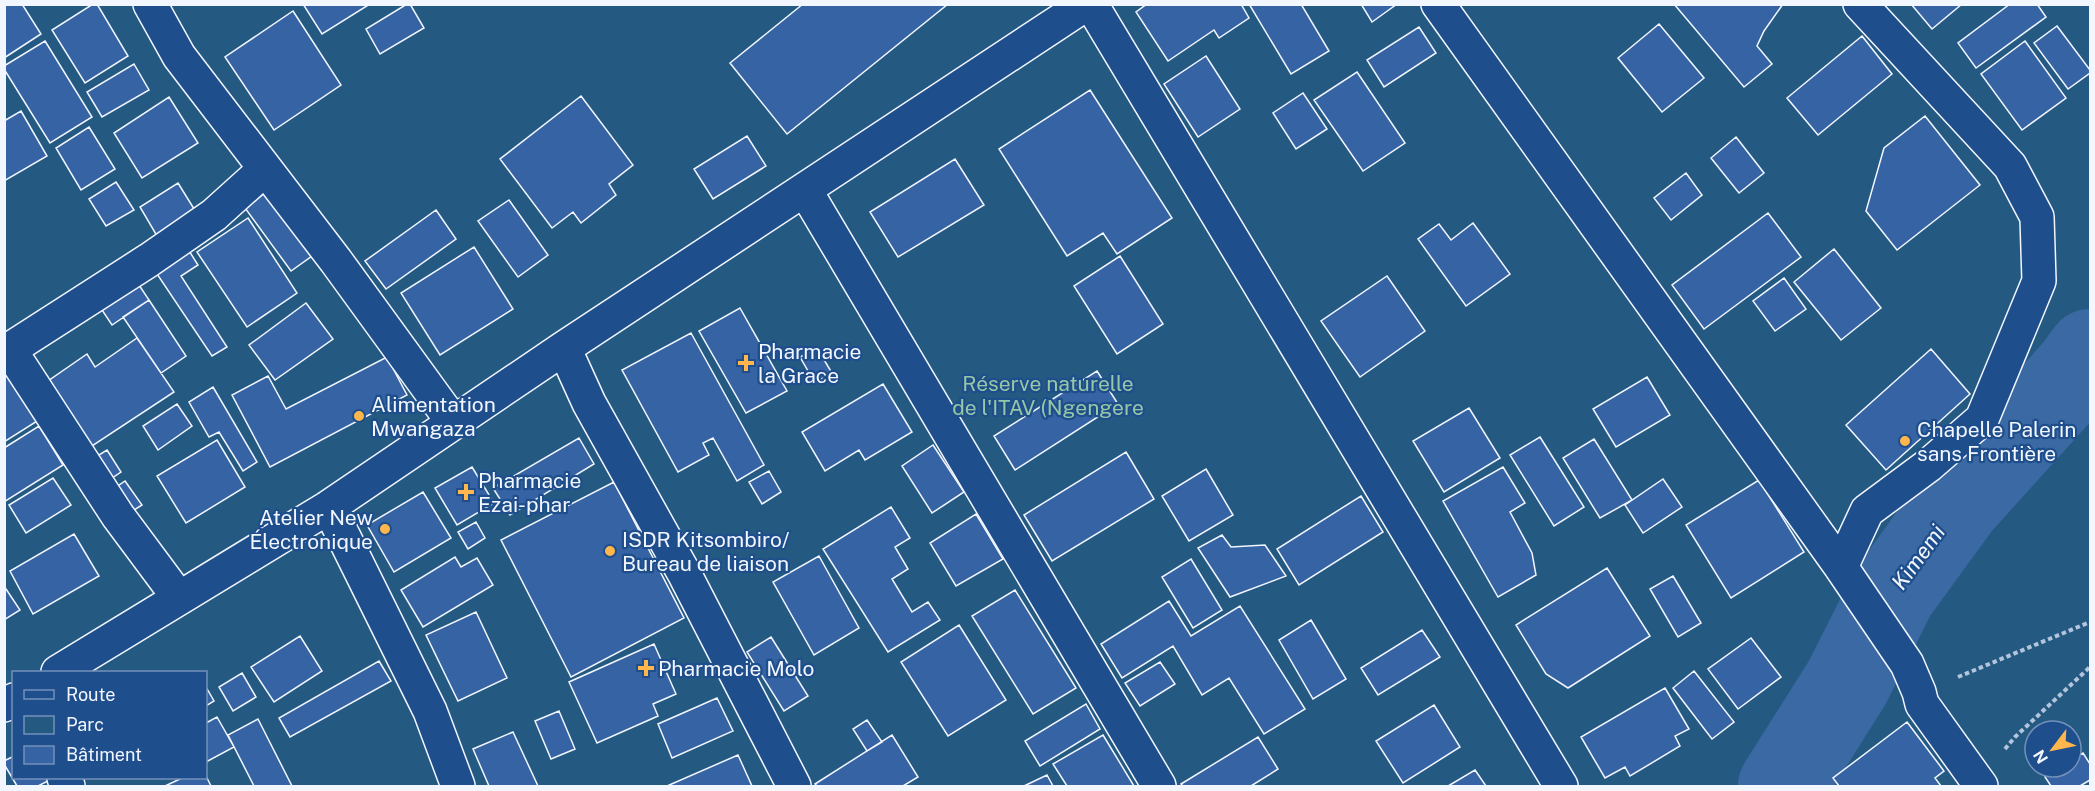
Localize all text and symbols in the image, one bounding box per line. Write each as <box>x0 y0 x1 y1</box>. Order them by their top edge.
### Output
place label: Pharmacie la Grace <box>758 339 861 388</box>
marker: Pharmacie la Grace <box>739 356 753 370</box>
park label: Réserve naturelle de l'ITAV (Ngengere <box>952 371 1144 420</box>
place label: Alimentation Mwangaza <box>371 392 496 441</box>
marker: Alimentation Mwangaza <box>352 409 366 423</box>
place label: Chapelle Palerin sans Frontière <box>1917 417 2076 466</box>
marker: Chapelle Palerin sans Frontière <box>1898 434 1912 448</box>
place label: Pharmacie Ezai-phar <box>478 468 581 517</box>
marker: Pharmacie Ezai-phar <box>459 485 473 499</box>
place label: Atelier New Électronique <box>250 505 373 554</box>
water label: Kimemi <box>1886 519 1951 595</box>
marker: Atelier New Électronique <box>378 522 392 536</box>
place label: ISDR Kitsombiro/ Bureau de liaison <box>622 527 790 576</box>
marker: ISDR Kitsombiro/ Bureau de liaison <box>603 544 617 558</box>
place label: Pharmacie Molo <box>658 656 814 681</box>
marker: Pharmacie Molo <box>639 661 653 675</box>
legend <box>12 671 207 779</box>
text: Route <box>66 684 115 705</box>
text: Parc <box>66 714 104 735</box>
north arrow <box>2023 719 2083 779</box>
text: Bâtiment <box>66 744 142 765</box>
text: N <box>2029 746 2052 767</box>

